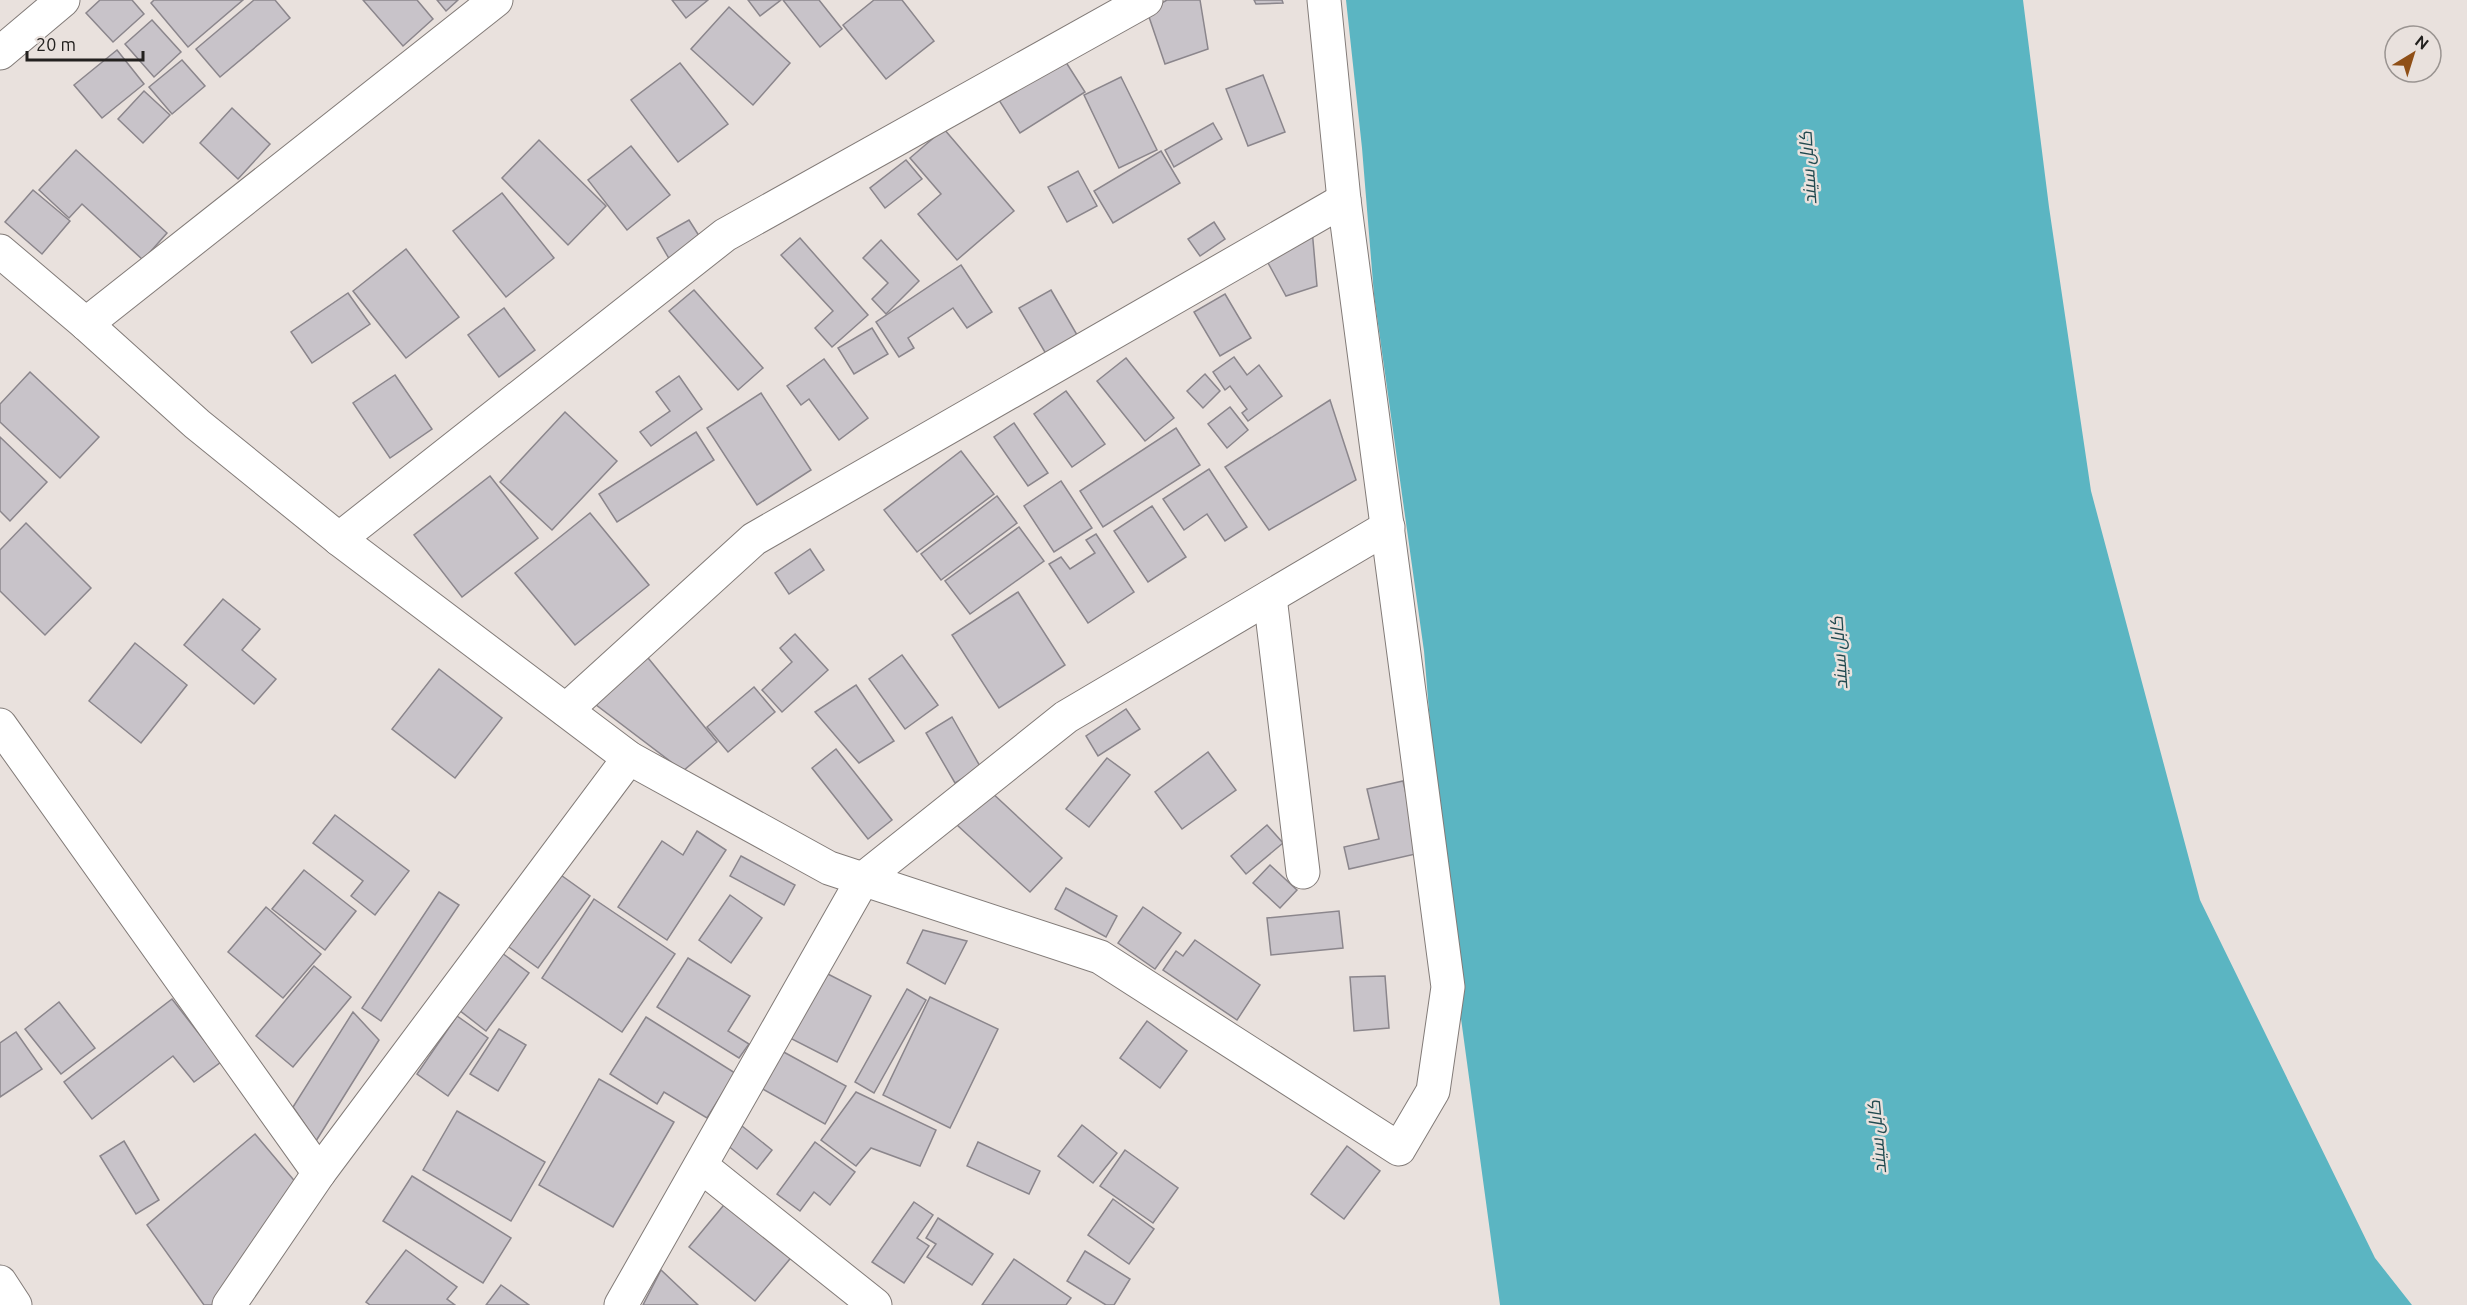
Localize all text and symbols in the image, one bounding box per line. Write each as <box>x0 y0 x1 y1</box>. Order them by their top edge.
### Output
scale bar <box>27 24 142 62</box>
north arrow <box>2383 24 2443 84</box>
text: N <box>2412 31 2432 53</box>
text: 20 m <box>36 34 76 54</box>
water label: کابل سيند <box>1794 130 1822 205</box>
water label: کابل سيند <box>1825 615 1853 690</box>
water label: کابل سيند <box>1863 1099 1891 1174</box>

